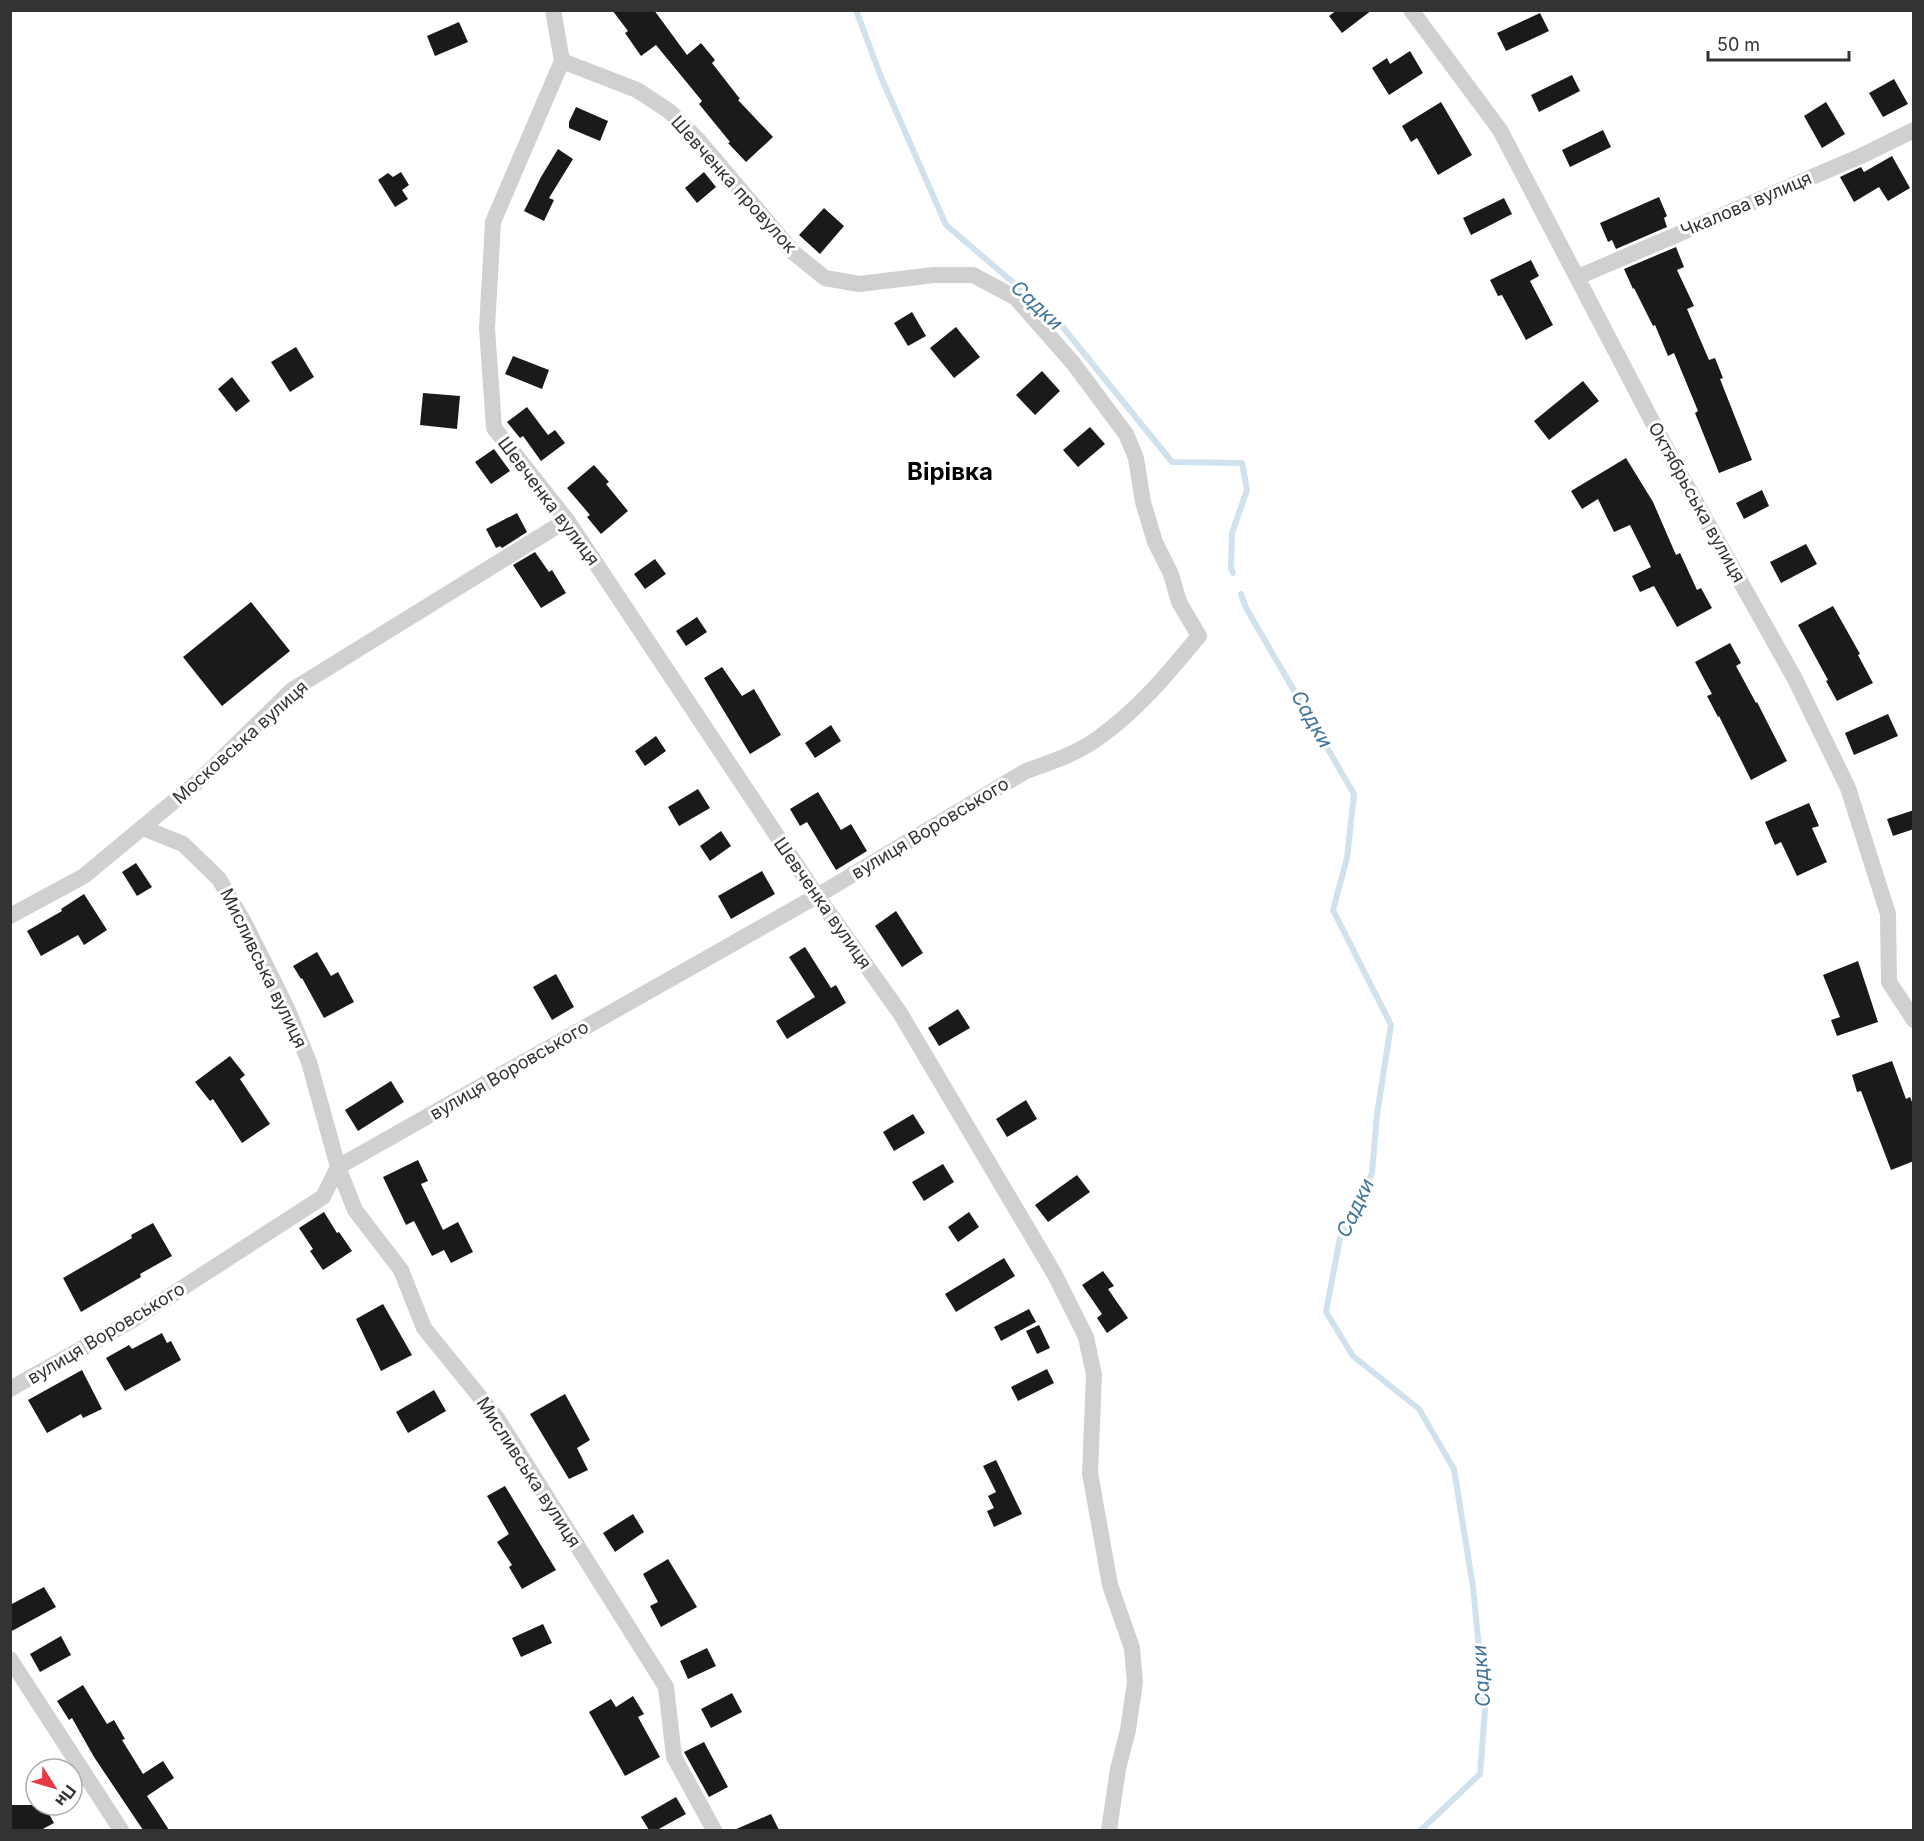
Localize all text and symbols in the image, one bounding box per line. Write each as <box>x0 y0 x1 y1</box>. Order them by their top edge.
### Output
scale bar <box>1708 24 1849 62</box>
text: 50 m <box>1717 34 1760 55</box>
street label: Шевченка провулок <box>667 111 801 257</box>
street label: Чкалова вулиця <box>1677 167 1815 241</box>
water label: Садки <box>1006 275 1068 335</box>
street label: Октябрьська вулиця <box>1644 418 1750 586</box>
street label: Шевченка вулиця <box>494 433 604 569</box>
district label: Вірівка <box>907 457 993 486</box>
street label: Московська вулиця <box>168 676 312 808</box>
water label: Садки <box>1286 686 1338 752</box>
street label: вулиця Воровського <box>848 773 1012 883</box>
street label: Шевченка вулиця <box>770 833 876 973</box>
street label: Мисливська вулиця <box>216 885 312 1051</box>
street label: вулиця Воровського <box>426 1016 592 1124</box>
water label: Садки <box>1331 1175 1379 1241</box>
street label: вулиця Воровського <box>24 1278 188 1388</box>
street label: Мисливська вулиця <box>473 1393 585 1551</box>
water label: Садки <box>1467 1644 1495 1708</box>
north arrow <box>24 1757 84 1817</box>
text: Пн <box>51 1781 81 1811</box>

